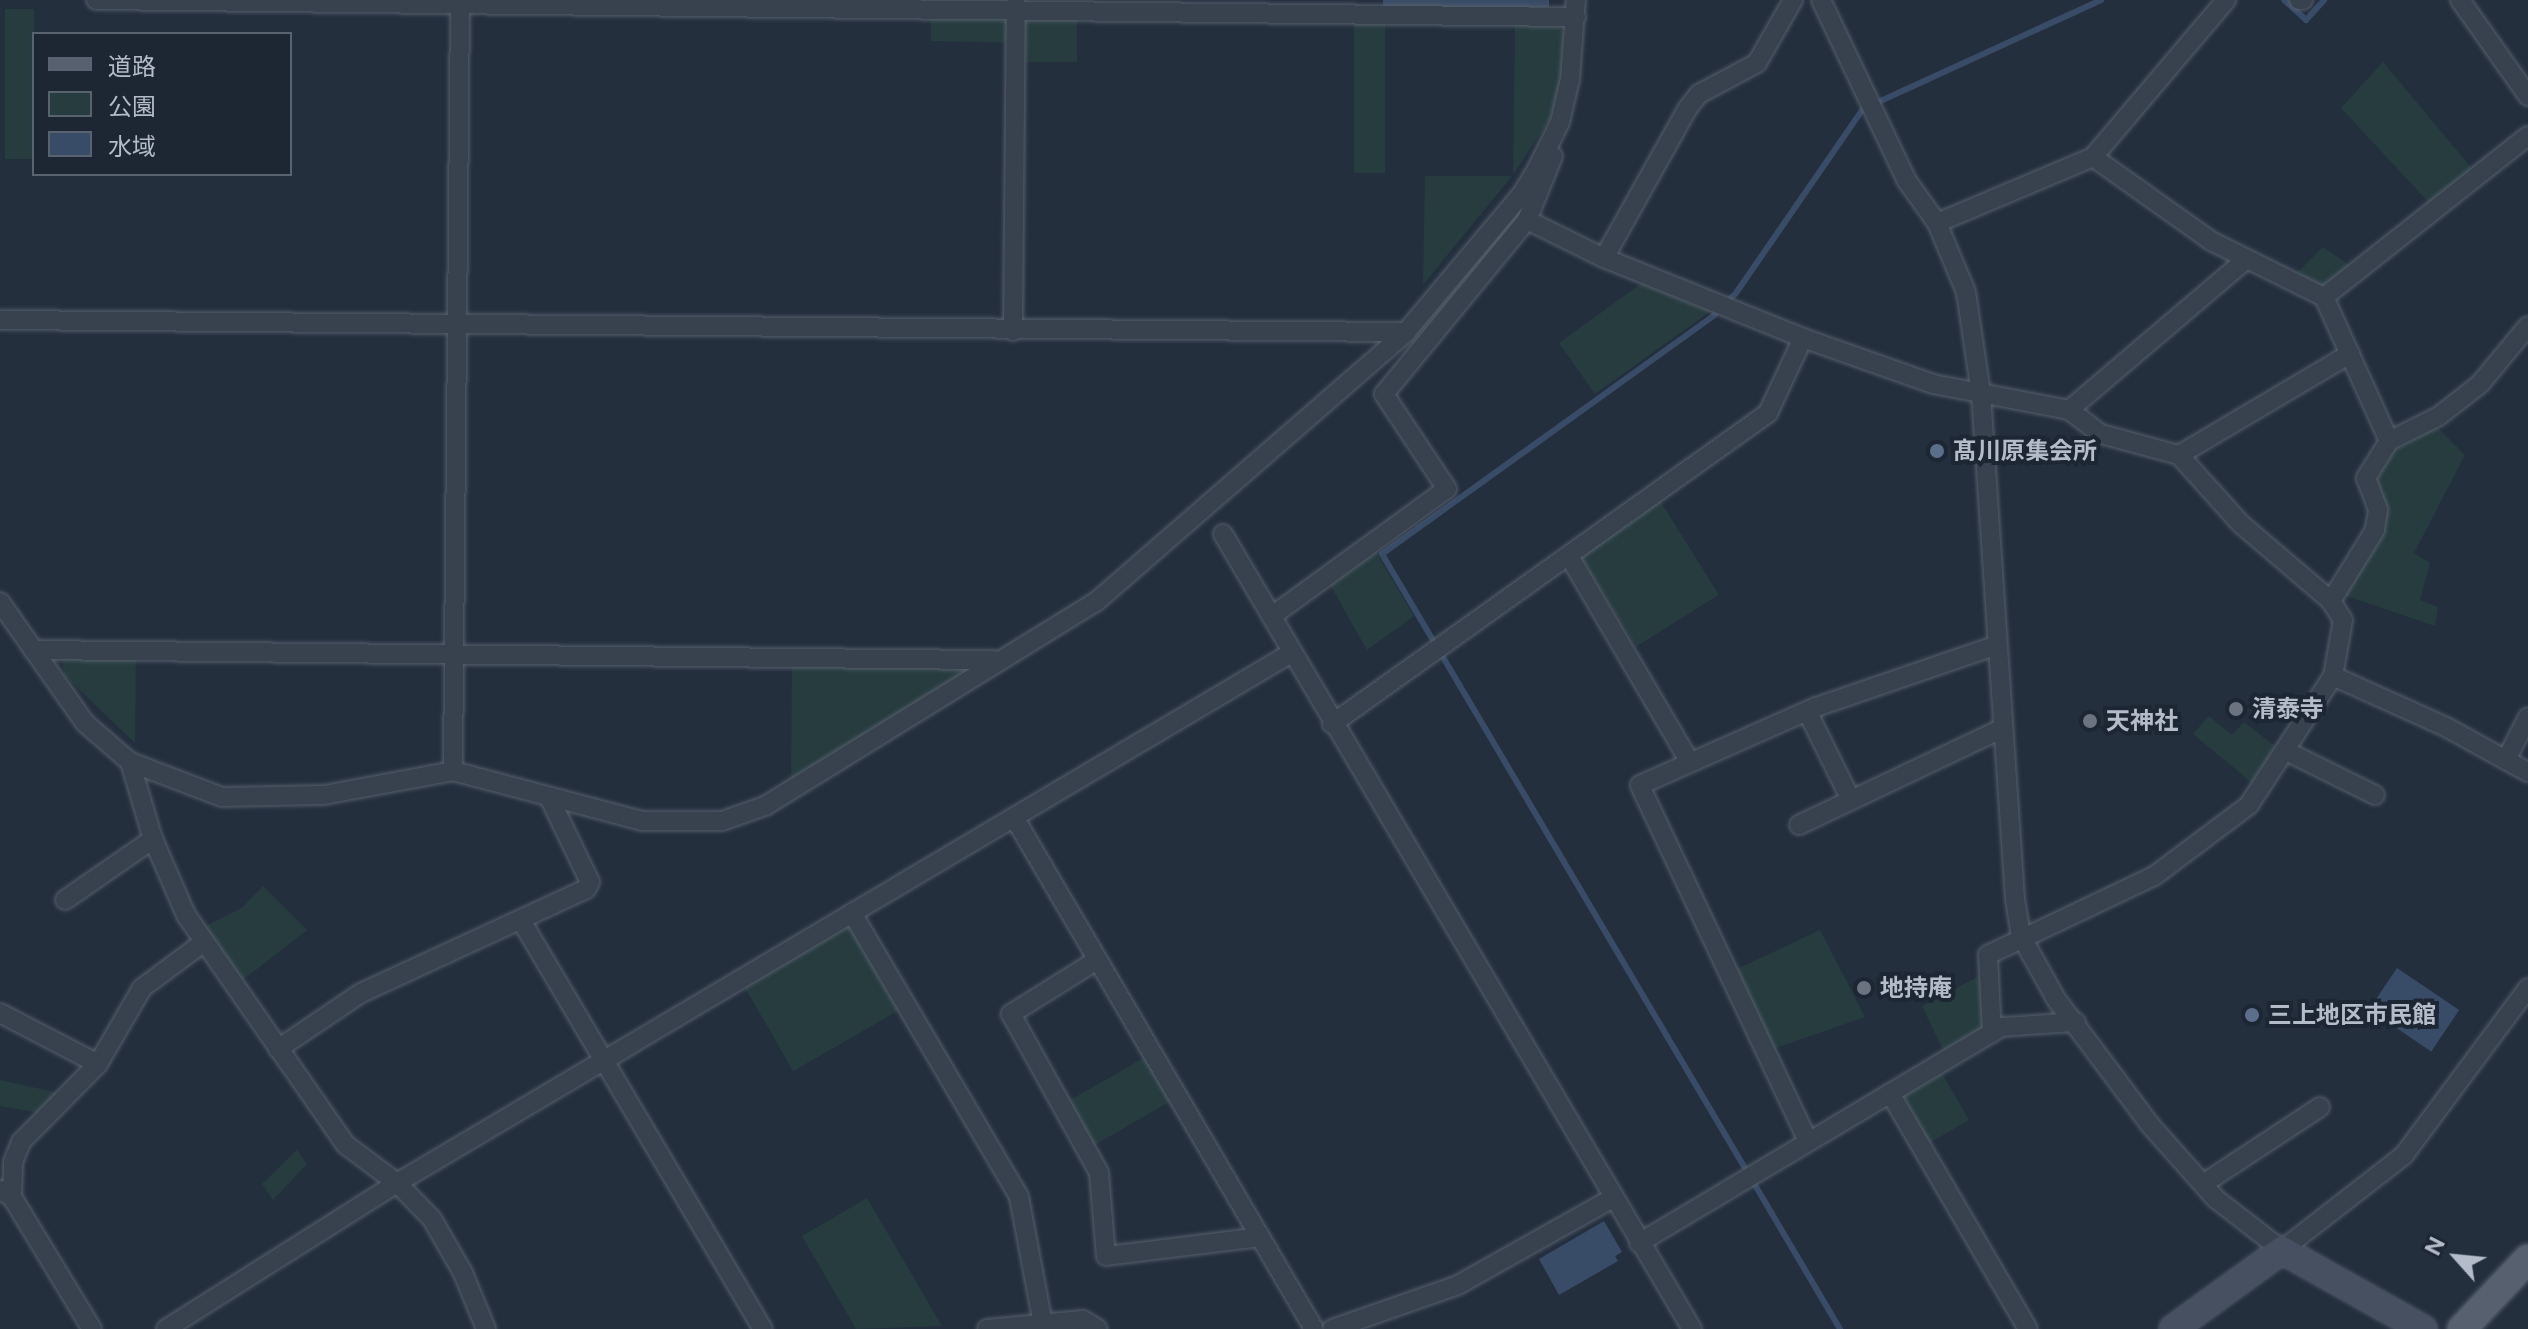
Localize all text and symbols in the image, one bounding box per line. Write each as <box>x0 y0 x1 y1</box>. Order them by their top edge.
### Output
legend <box>32 32 292 176</box>
text: 道路 <box>108 52 156 80</box>
text: 公園 <box>108 92 156 120</box>
text: 水域 <box>108 132 156 160</box>
place label: 髙川原集会所 <box>1953 437 2097 465</box>
marker: 髙川原集会所 <box>1928 442 1946 460</box>
place label: 清泰寺 <box>2252 695 2324 723</box>
marker: 清泰寺 <box>2227 700 2245 718</box>
place label: 天神社 <box>2106 707 2178 735</box>
marker: 天神社 <box>2081 712 2099 730</box>
place label: 地持庵 <box>1880 974 1952 1002</box>
marker: 地持庵 <box>1855 979 1873 997</box>
place label: 三上地区市民館 <box>2268 1001 2436 1029</box>
marker: 三上地区市民館 <box>2243 1006 2261 1024</box>
north arrow <box>2416 1217 2496 1297</box>
text: N <box>2419 1233 2450 1260</box>

